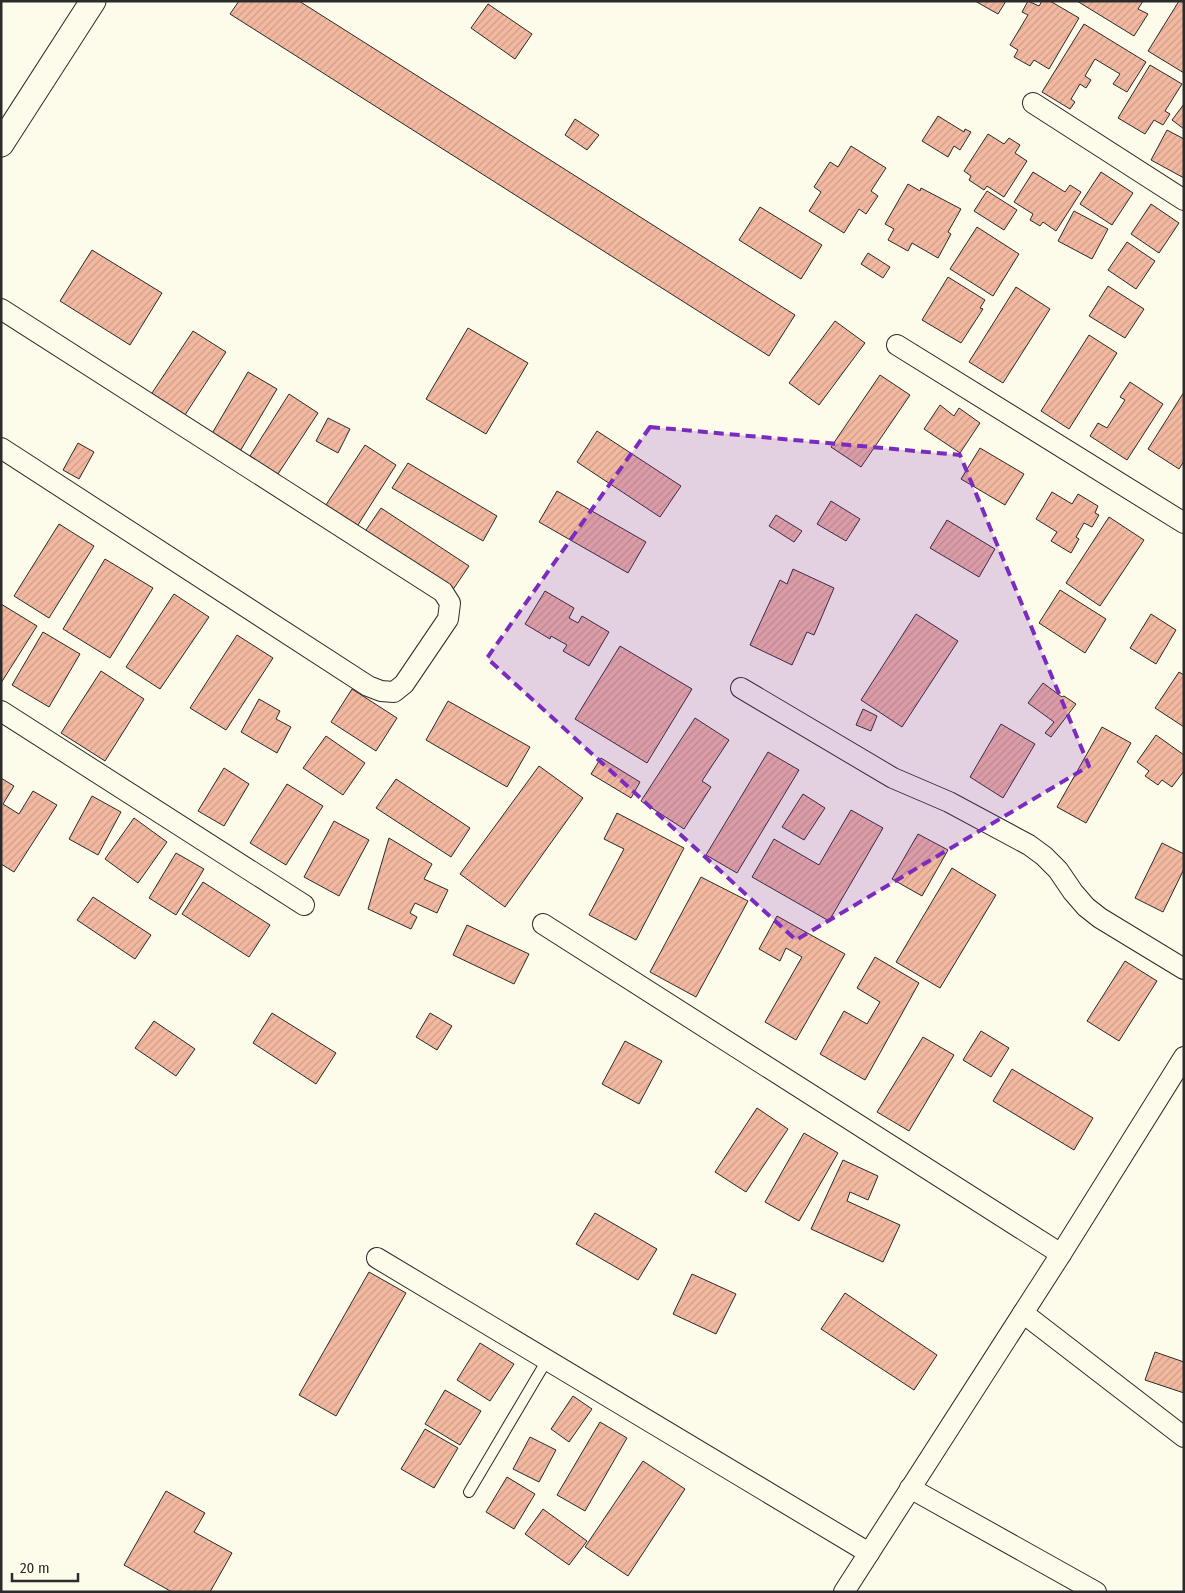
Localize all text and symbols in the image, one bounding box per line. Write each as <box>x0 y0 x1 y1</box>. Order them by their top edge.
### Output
scale bar <box>12 1550 79 1582</box>
text: 20 m <box>20 1559 50 1577</box>

